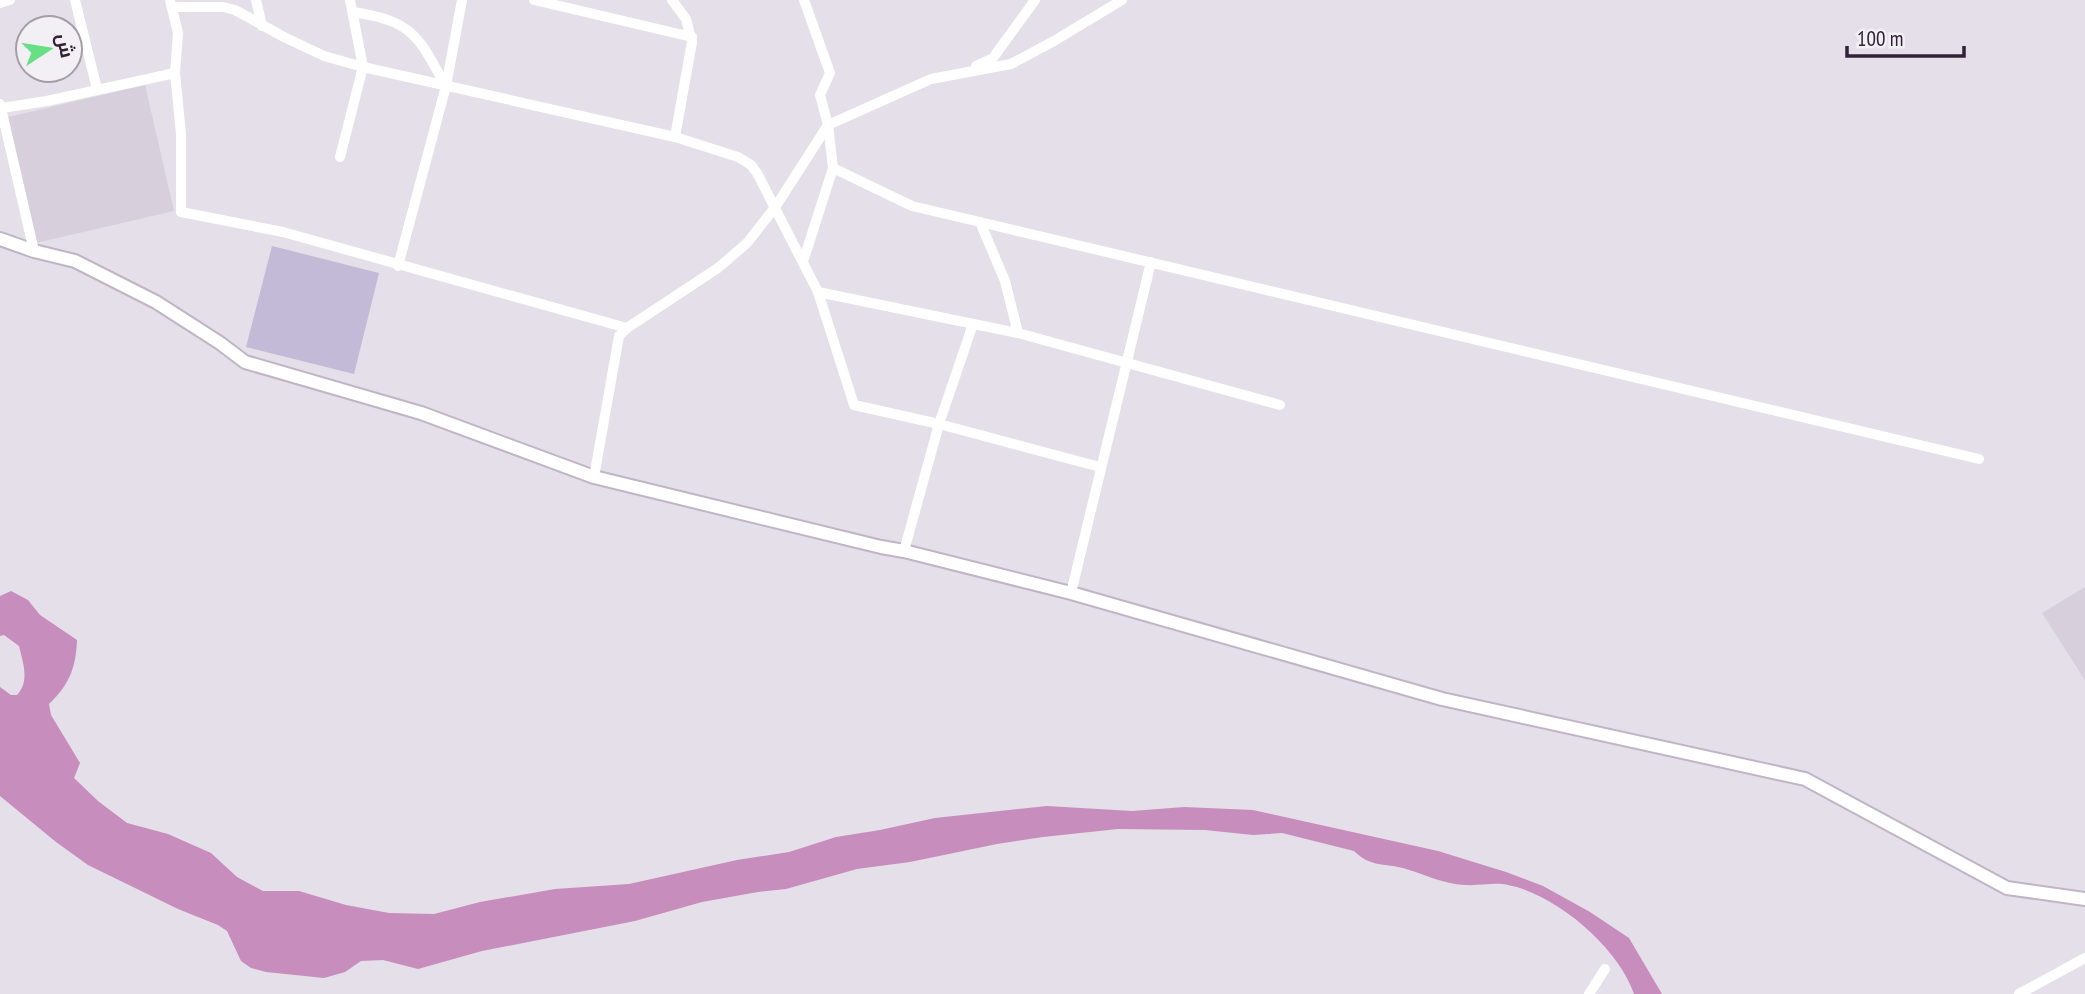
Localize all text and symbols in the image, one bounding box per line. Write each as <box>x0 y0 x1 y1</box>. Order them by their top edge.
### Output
north arrow <box>14 14 84 84</box>
scale bar <box>1847 14 1964 58</box>
text: 100 m <box>1857 25 1903 52</box>
text: ش <box>51 31 80 60</box>

